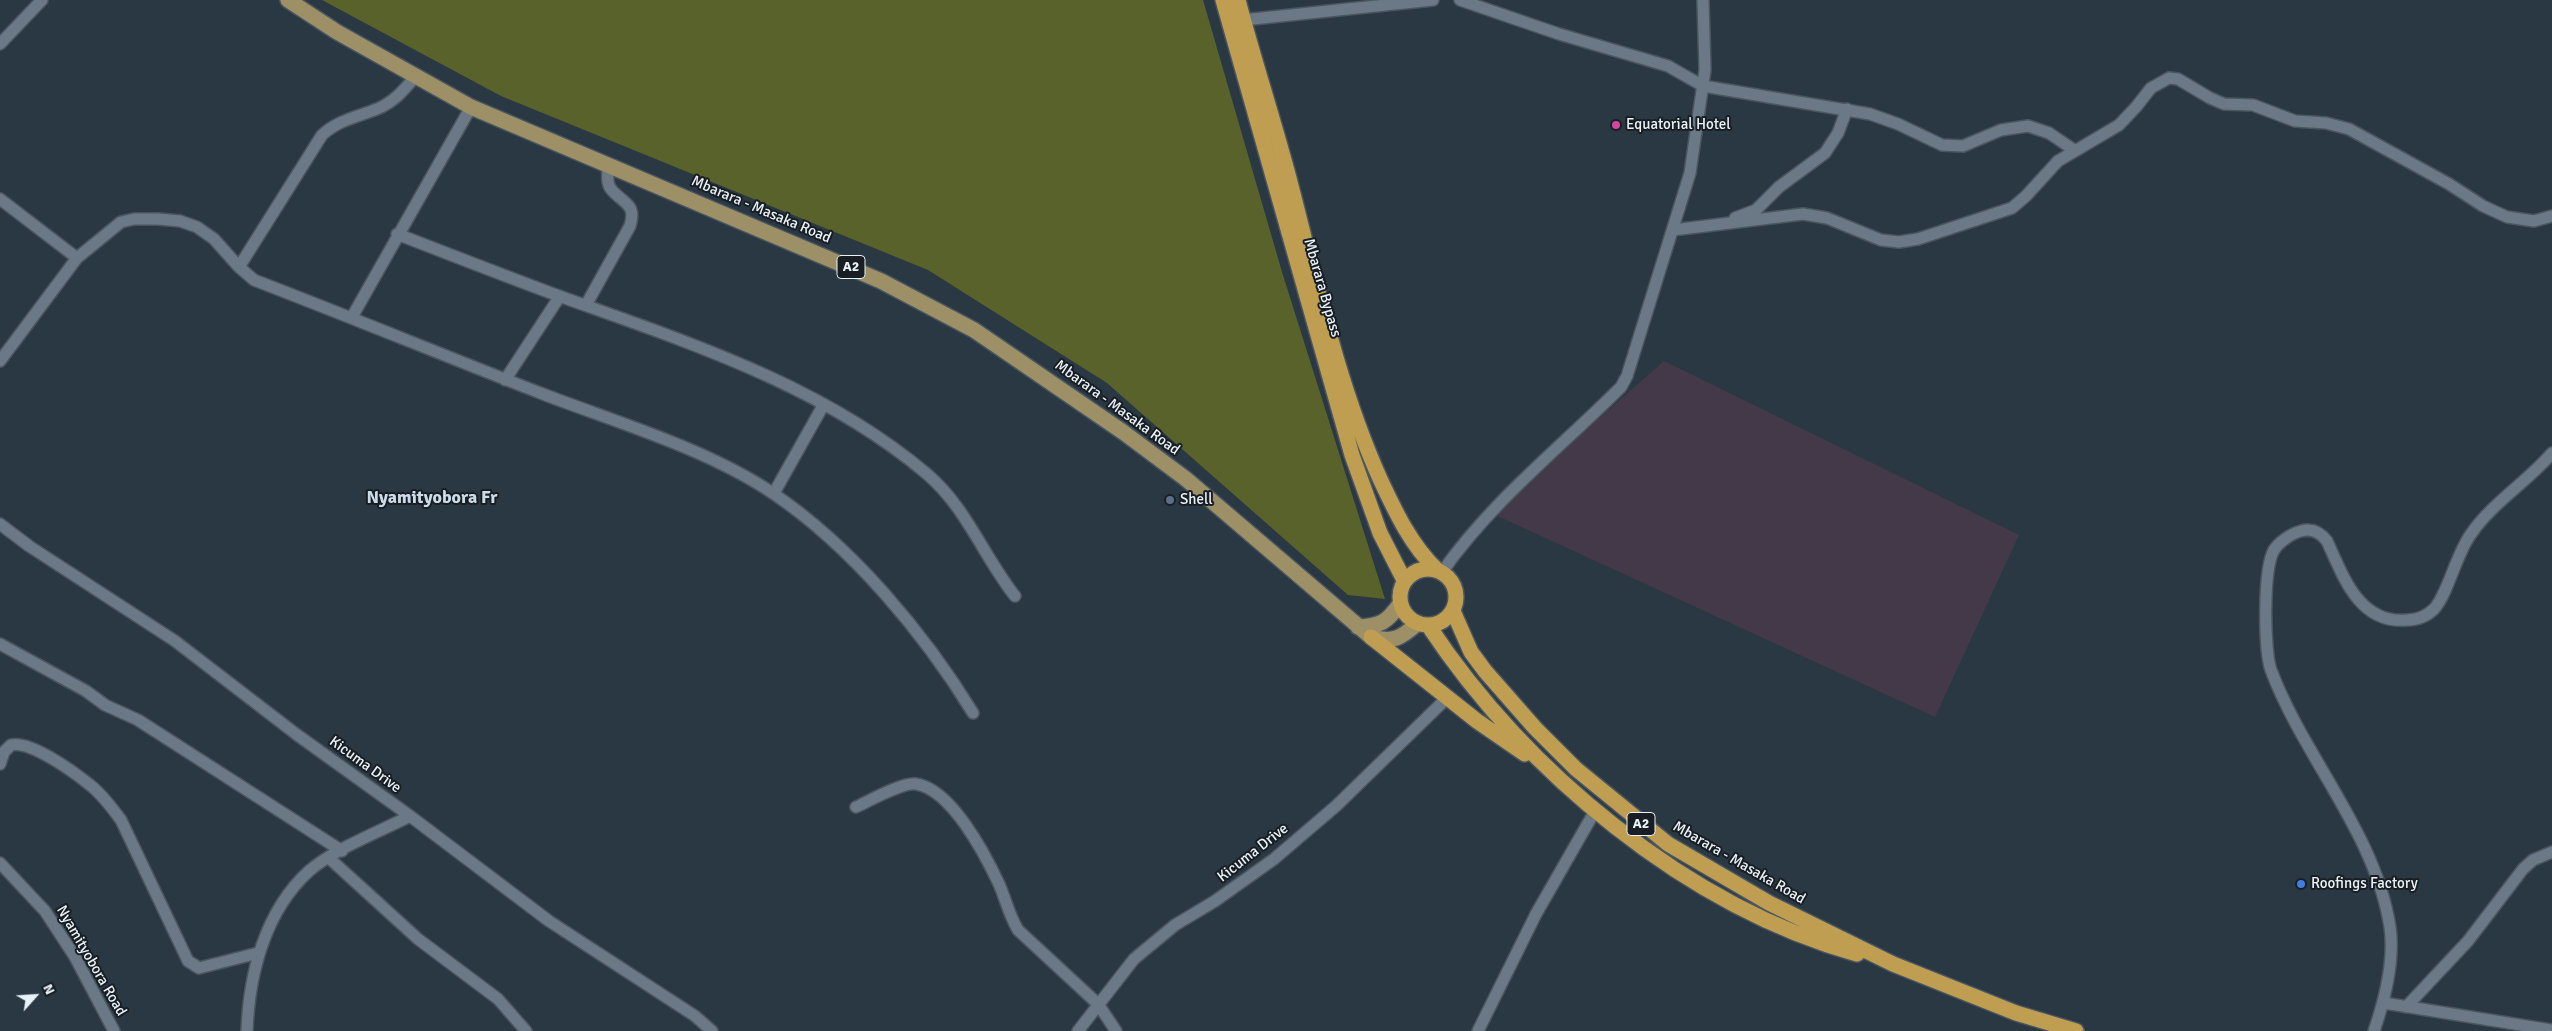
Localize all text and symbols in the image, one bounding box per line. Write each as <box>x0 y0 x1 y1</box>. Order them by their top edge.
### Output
place label: Equatorial Hotel <box>1626 116 1731 134</box>
marker: Equatorial Hotel <box>1610 119 1622 131</box>
street label: Mbarara - Masaka Road <box>688 172 834 248</box>
street label: Mbarara Bypass <box>1299 237 1345 339</box>
road number: A2 <box>837 256 865 278</box>
street label: Mbarara - Masaka Road <box>1051 357 1183 459</box>
district label: Nyamityobora Fr <box>367 487 497 509</box>
place label: Shell <box>1180 491 1213 509</box>
marker: Shell <box>1164 494 1176 506</box>
street label: Kicuma Drive <box>325 733 405 797</box>
road number: A2 <box>1627 812 1655 836</box>
street label: Mbarara - Masaka Road <box>1670 818 1808 908</box>
street label: Kicuma Drive <box>1214 820 1292 886</box>
place label: Roofings Factory <box>2311 875 2418 893</box>
marker: Roofings Factory <box>2295 878 2307 890</box>
street label: Nyamityobora Road <box>52 903 130 1019</box>
north arrow <box>10 971 60 1021</box>
text: N <box>39 981 59 997</box>

